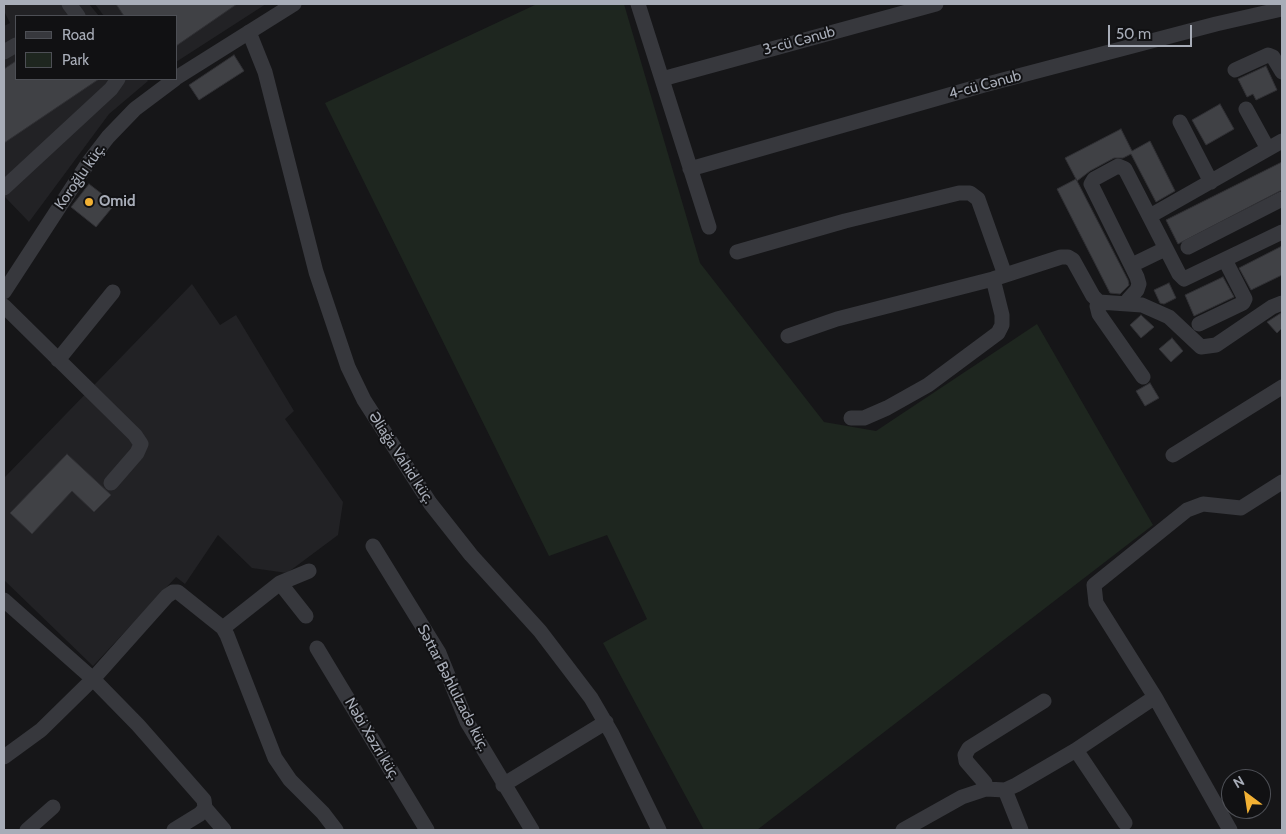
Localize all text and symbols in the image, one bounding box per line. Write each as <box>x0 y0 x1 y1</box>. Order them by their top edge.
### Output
legend <box>15 15 178 80</box>
scale bar <box>1111 15 1195 47</box>
street label: 3-cü Cənub <box>761 23 837 59</box>
text: 50 m <box>1116 25 1151 43</box>
text: Road <box>62 26 95 44</box>
text: Park <box>62 51 89 69</box>
street label: 4-cü Cənub <box>947 67 1023 103</box>
street label: Koroğlu küç. <box>51 141 109 213</box>
place label: Omid <box>99 193 135 211</box>
marker: Omid <box>83 196 95 208</box>
street label: Əliağa Vahid küç. <box>365 409 437 507</box>
street label: Səttar Bəhlulzadə küç. <box>413 622 493 754</box>
street label: Nəbi Xəzri küç. <box>340 695 404 783</box>
north arrow <box>1221 769 1271 819</box>
text: N <box>1230 772 1248 792</box>

